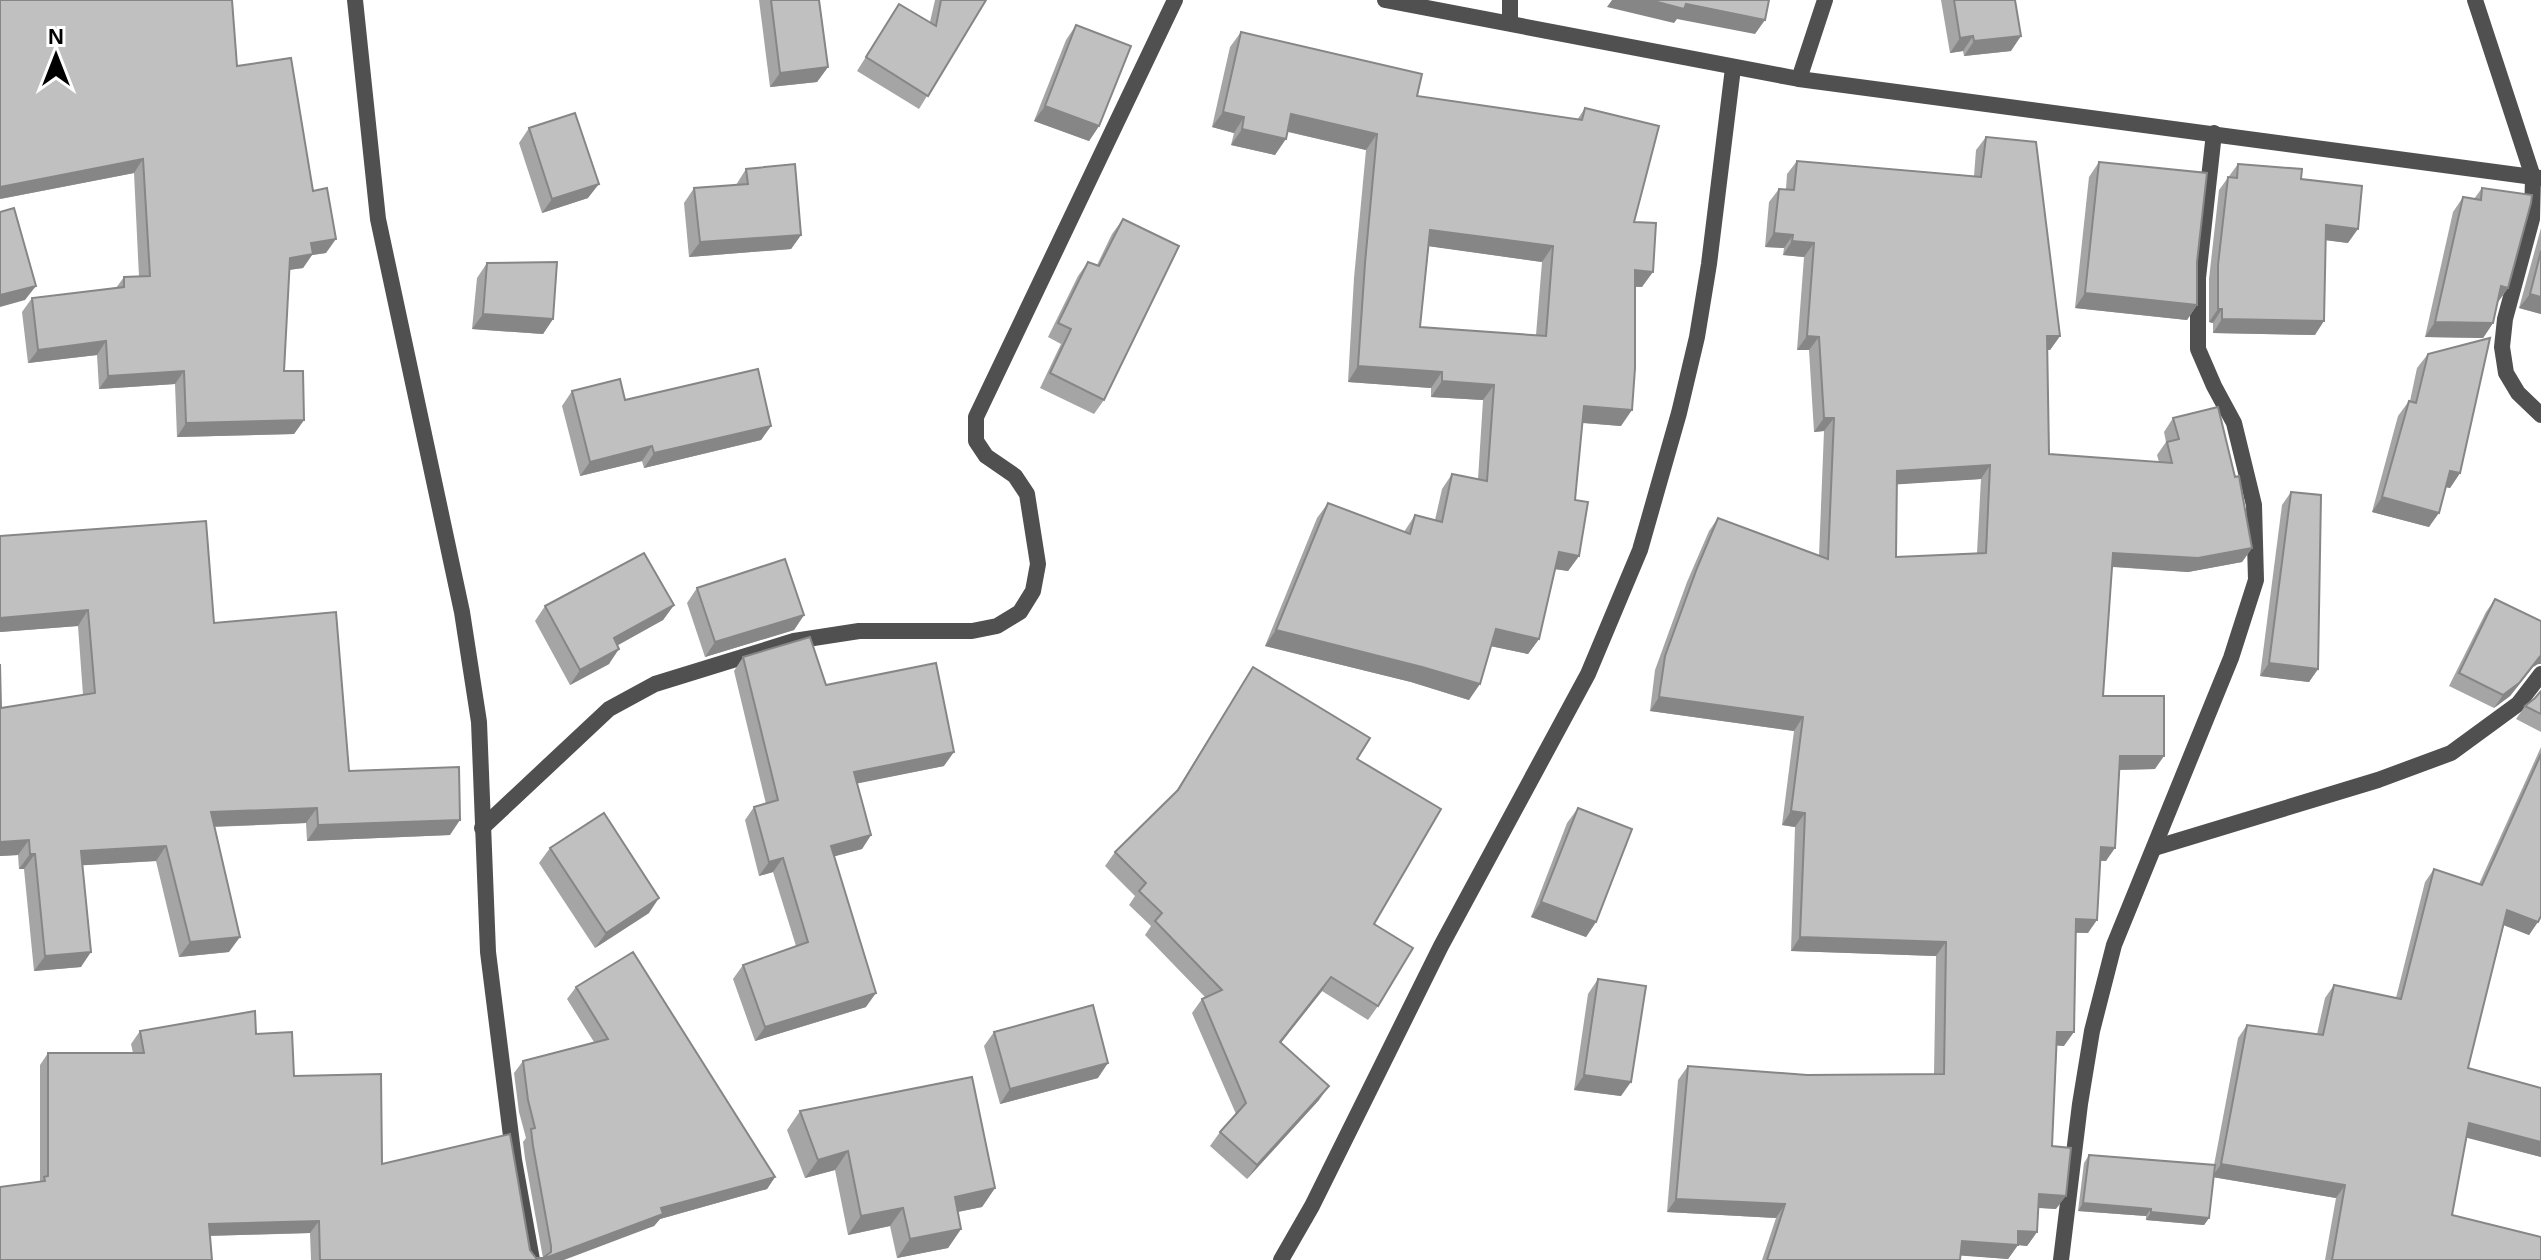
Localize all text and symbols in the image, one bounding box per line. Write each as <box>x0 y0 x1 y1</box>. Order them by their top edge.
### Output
north arrow <box>16 16 96 96</box>
text: N <box>48 24 64 49</box>

